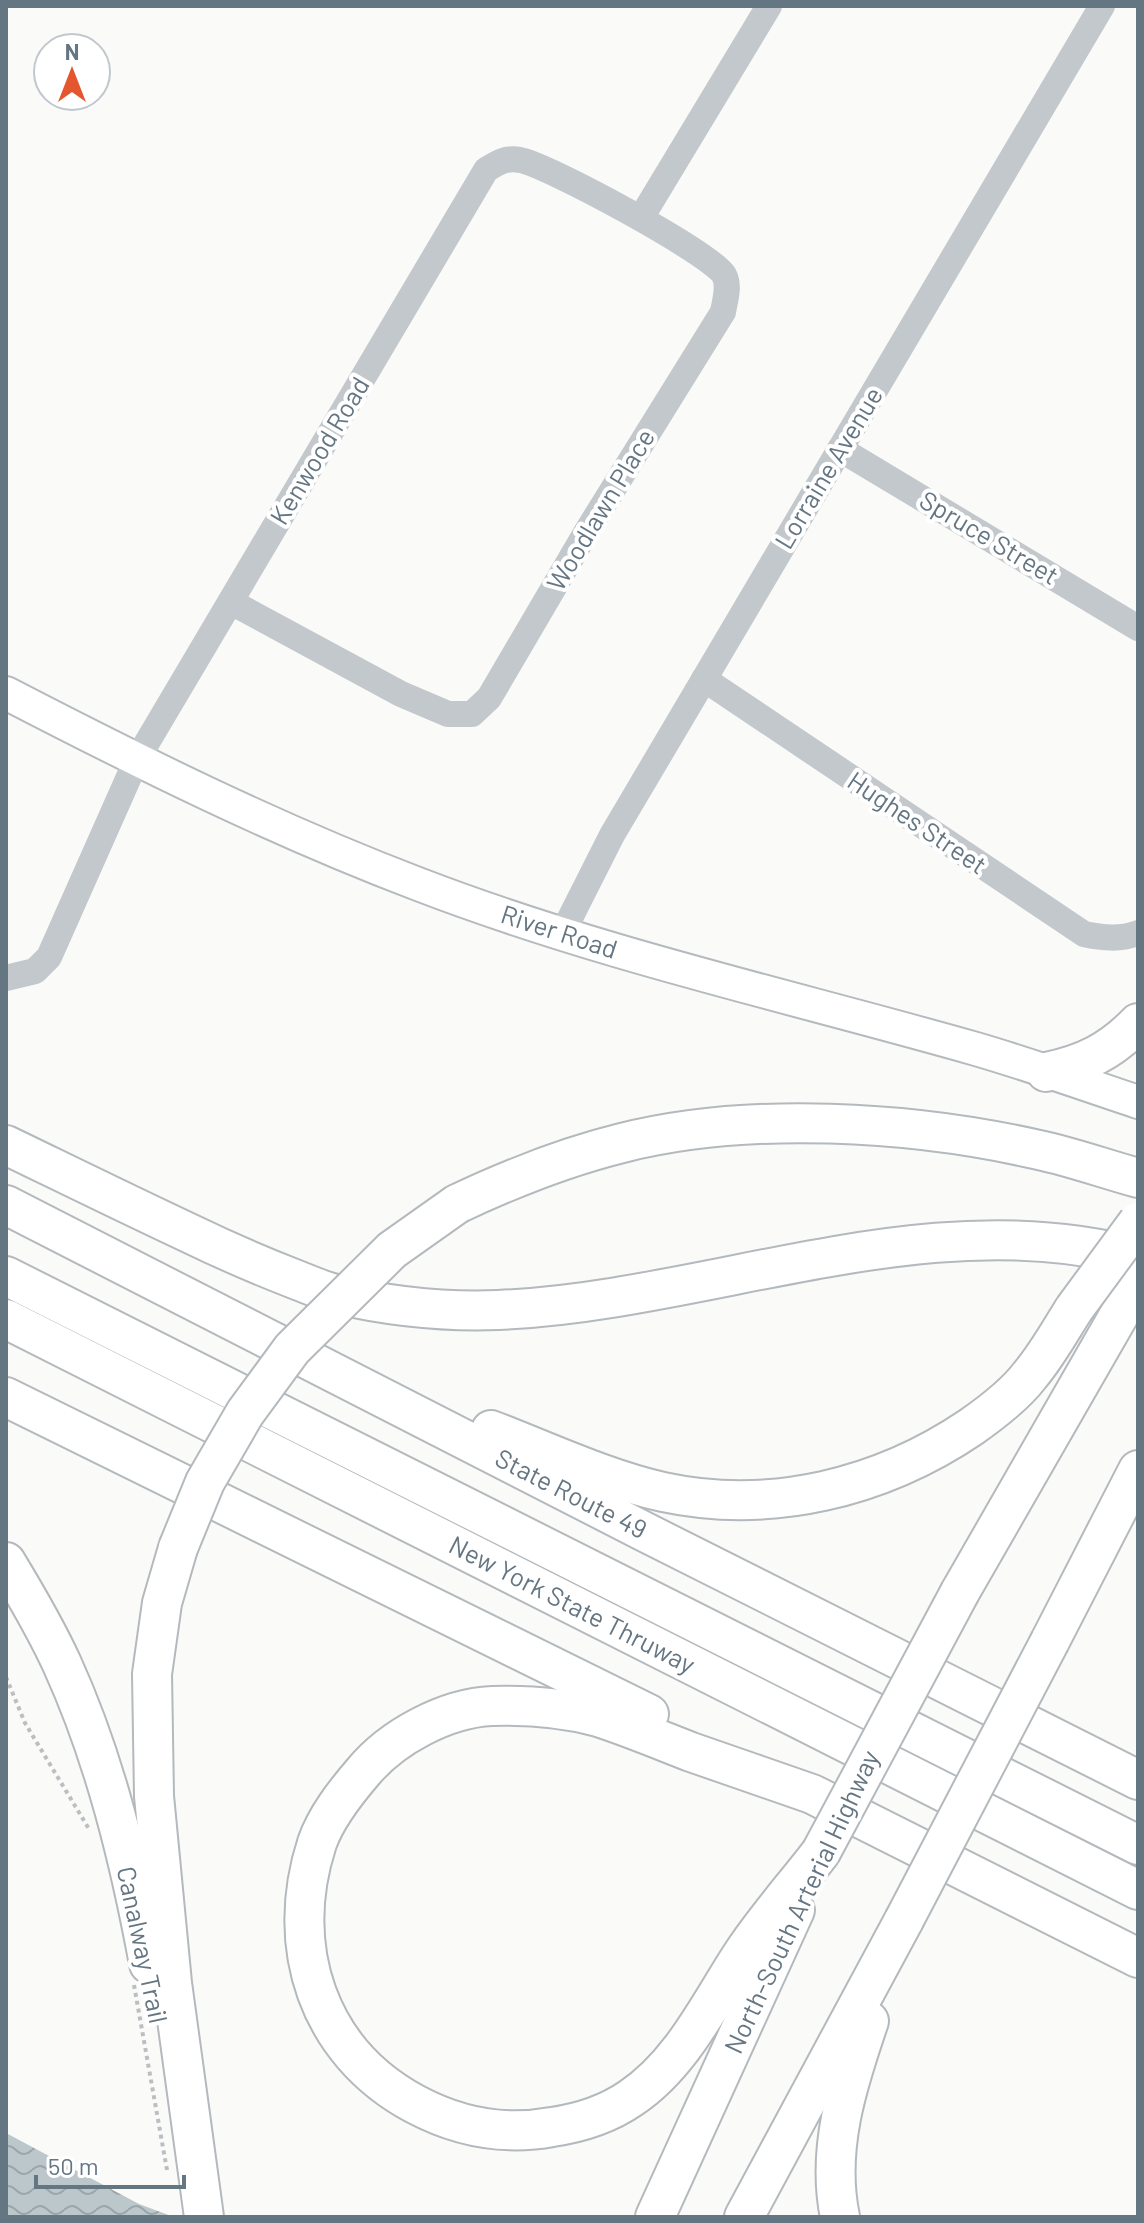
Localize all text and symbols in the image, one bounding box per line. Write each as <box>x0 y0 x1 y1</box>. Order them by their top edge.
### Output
north arrow <box>32 32 112 112</box>
text: N <box>65 38 79 64</box>
street label: Kenwood Road <box>263 371 375 530</box>
street label: Lorraine Avenue <box>767 381 888 554</box>
street label: Woodlawn Place <box>539 423 660 596</box>
street label: Spruce Street <box>915 483 1065 590</box>
street label: Hughes Street <box>842 764 993 880</box>
street label: River Road <box>497 897 622 964</box>
street label: State Route 49 <box>491 1441 653 1544</box>
street label: New York State Thruway <box>445 1528 701 1679</box>
street label: North-South Arterial Highway <box>717 1745 885 2058</box>
street label: Canalway Trail <box>112 1863 175 2026</box>
scale bar <box>36 2139 184 2189</box>
text: 50 m <box>48 2151 99 2180</box>

